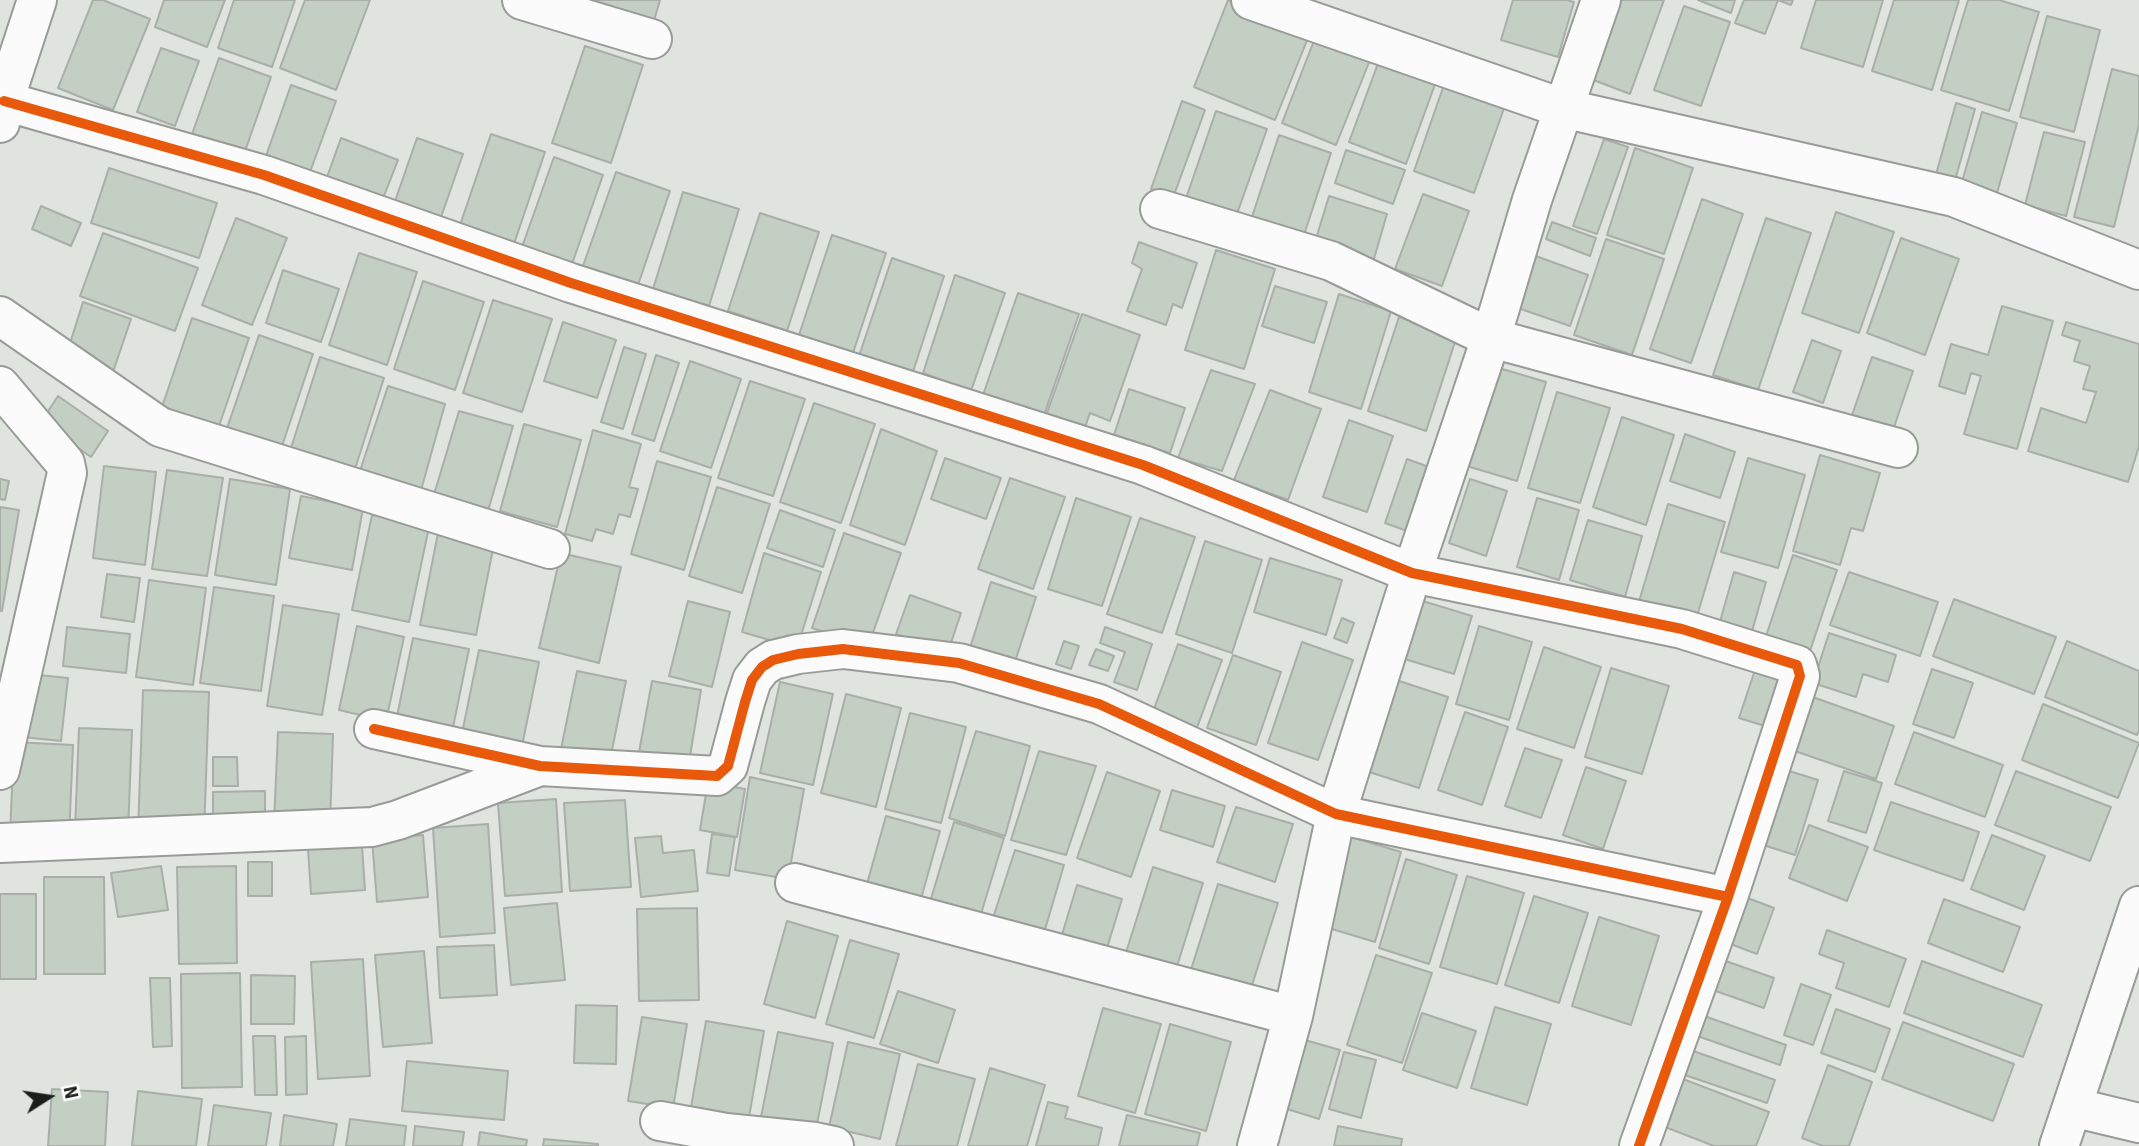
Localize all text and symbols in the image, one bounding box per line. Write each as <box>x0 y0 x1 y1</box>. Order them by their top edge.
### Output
north arrow <box>14 1062 84 1132</box>
text: N <box>56 1084 85 1102</box>

